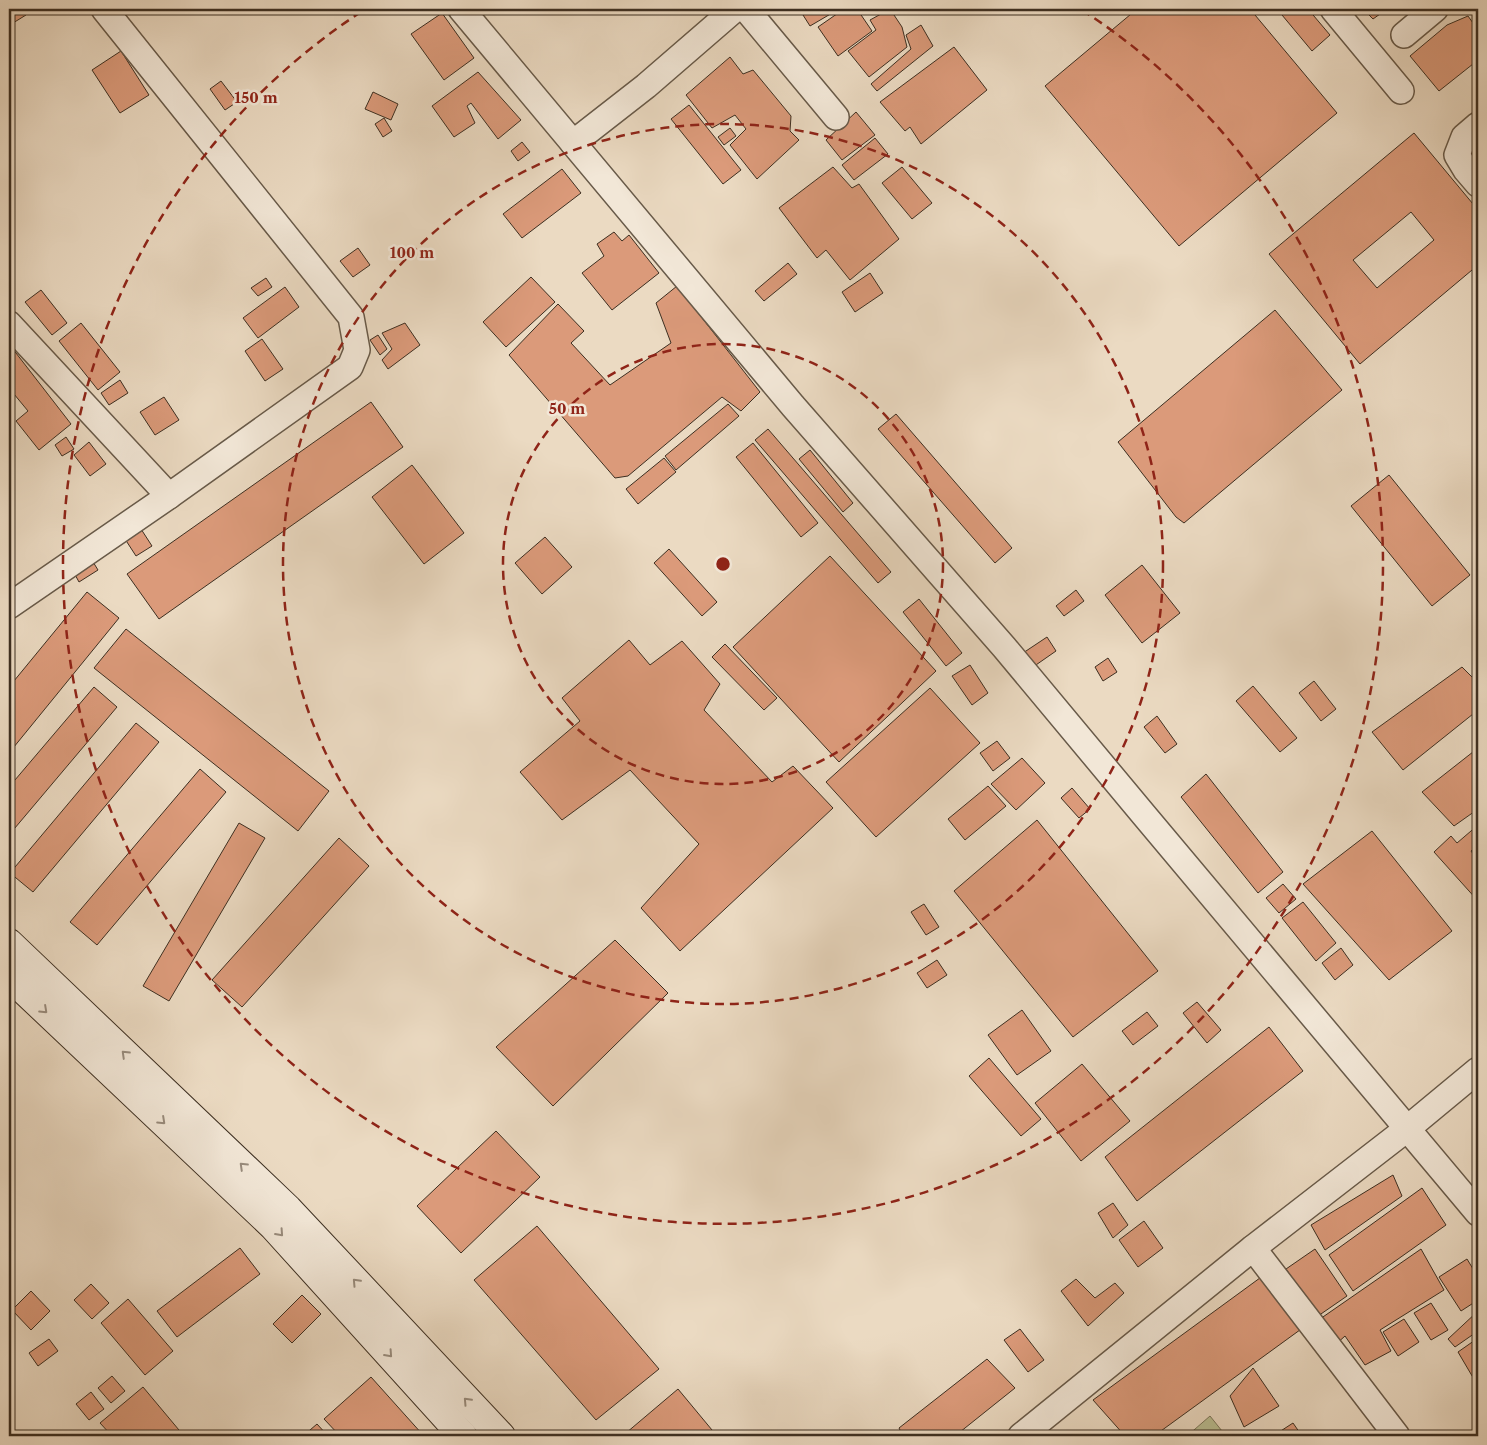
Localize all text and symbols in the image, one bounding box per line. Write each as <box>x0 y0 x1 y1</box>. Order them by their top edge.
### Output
text: 150 m <box>234 88 278 107</box>
text: 100 m <box>390 243 434 262</box>
text: 50 m <box>549 399 585 418</box>
centre of rings <box>714 555 732 573</box>
one-way arrow <box>39 1004 48 1013</box>
one-way arrow <box>122 1051 131 1060</box>
one-way arrow <box>157 1115 166 1124</box>
one-way arrow <box>239 1163 248 1172</box>
one-way arrow <box>274 1228 283 1237</box>
one-way arrow <box>353 1279 362 1288</box>
one-way arrow <box>383 1348 392 1357</box>
one-way arrow <box>464 1397 473 1406</box>

